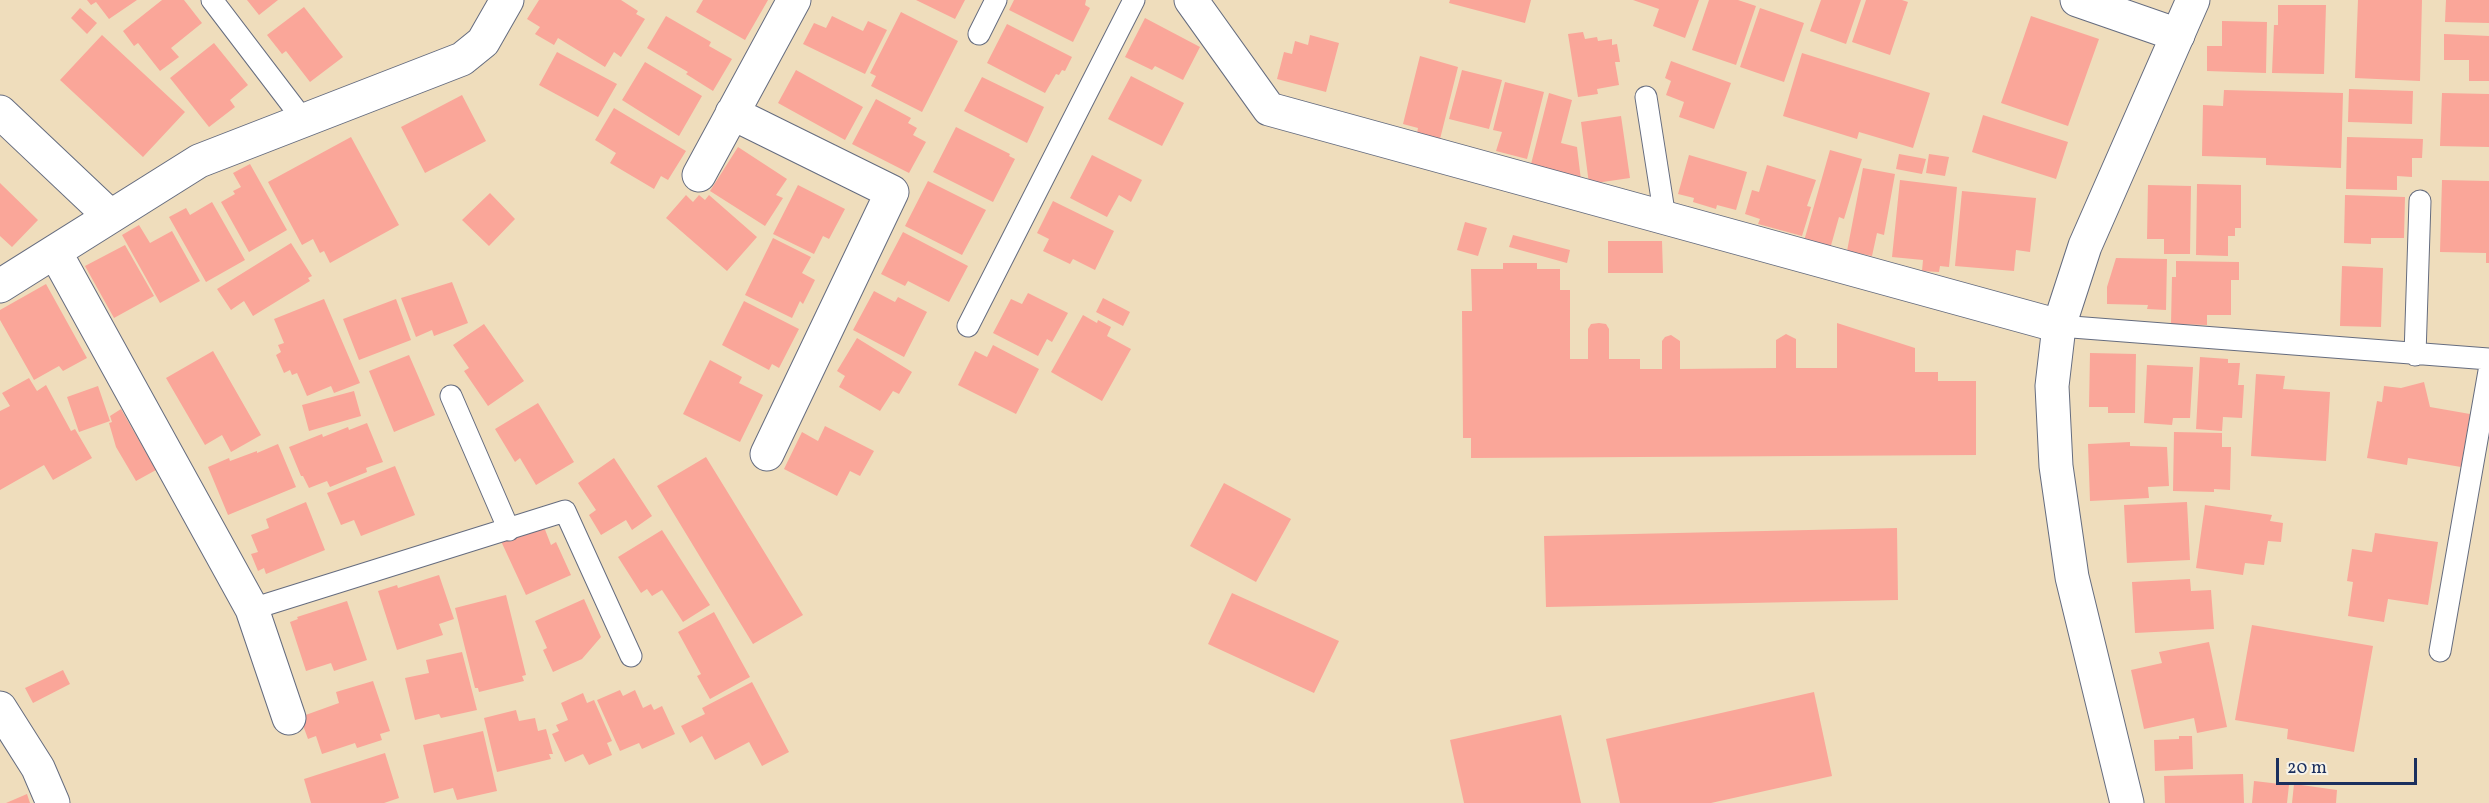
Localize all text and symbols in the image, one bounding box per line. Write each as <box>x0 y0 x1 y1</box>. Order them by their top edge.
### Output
scale bar <box>2279 746 2420 784</box>
text: 20 m <box>2287 756 2327 781</box>

